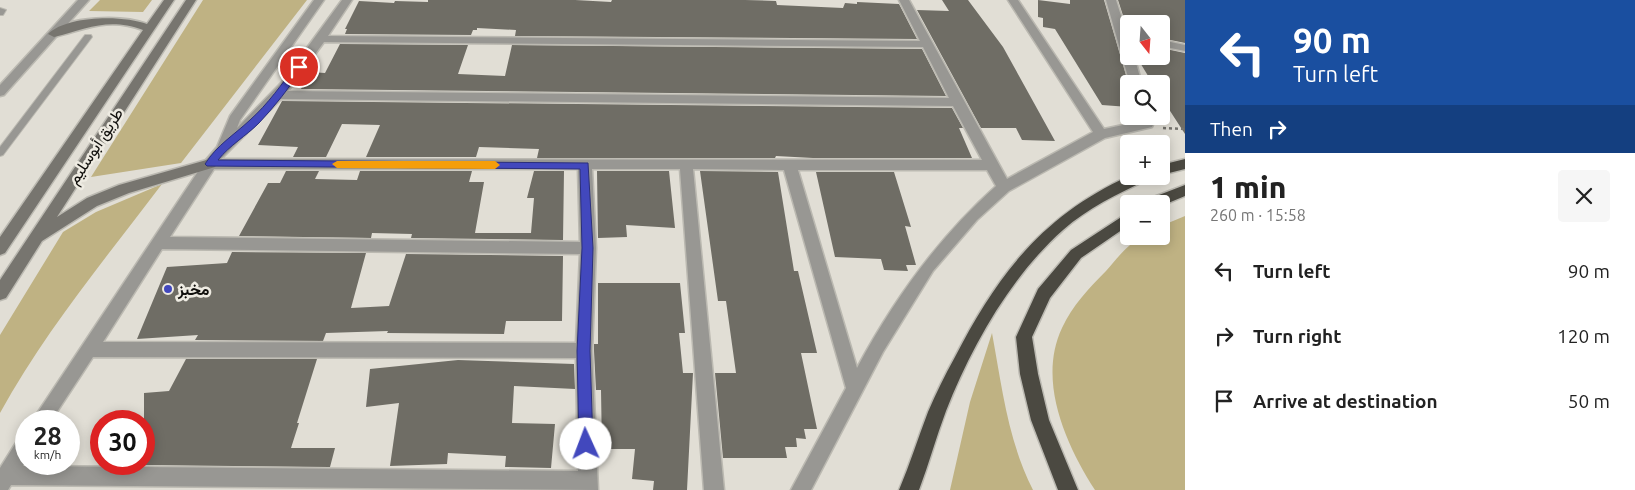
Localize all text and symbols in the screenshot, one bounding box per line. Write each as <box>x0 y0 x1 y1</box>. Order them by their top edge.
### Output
north arrow <box>1120 15 1170 65</box>
map controls <box>1120 15 1170 245</box>
icon: left <box>1210 20 1275 85</box>
text: 90 m <box>1293 20 1371 60</box>
pin <box>278 46 320 88</box>
icon: arrive <box>285 53 313 81</box>
text: Turn left <box>1293 61 1378 86</box>
button: search <box>1120 75 1170 125</box>
street label: طريق أبوسليم <box>64 105 128 188</box>
icon: right <box>1263 115 1291 143</box>
text: Then <box>1210 118 1253 140</box>
button: + <box>1120 135 1170 185</box>
text: 1 min <box>1210 170 1286 204</box>
button: close <box>1558 170 1610 222</box>
button: − <box>1120 195 1170 245</box>
text: 260 m · 15:58 <box>1210 206 1306 224</box>
icon: left <box>1210 257 1238 285</box>
text: Turn left <box>1253 260 1331 282</box>
text: 90 m <box>1568 260 1610 282</box>
place label: مخبز <box>177 280 210 300</box>
marker: مخبز <box>162 283 174 295</box>
icon: right <box>1210 322 1238 350</box>
text: Turn right <box>1253 325 1341 347</box>
text: 120 m <box>1557 325 1610 347</box>
icon: arrive <box>1210 387 1238 415</box>
text: Arrive at destination <box>1253 390 1438 412</box>
text: 50 m <box>1568 390 1610 412</box>
speed limit sign: 30 <box>90 410 155 475</box>
position arrow <box>559 417 611 469</box>
text: 28 <box>33 422 62 450</box>
text: km/h <box>34 448 61 461</box>

